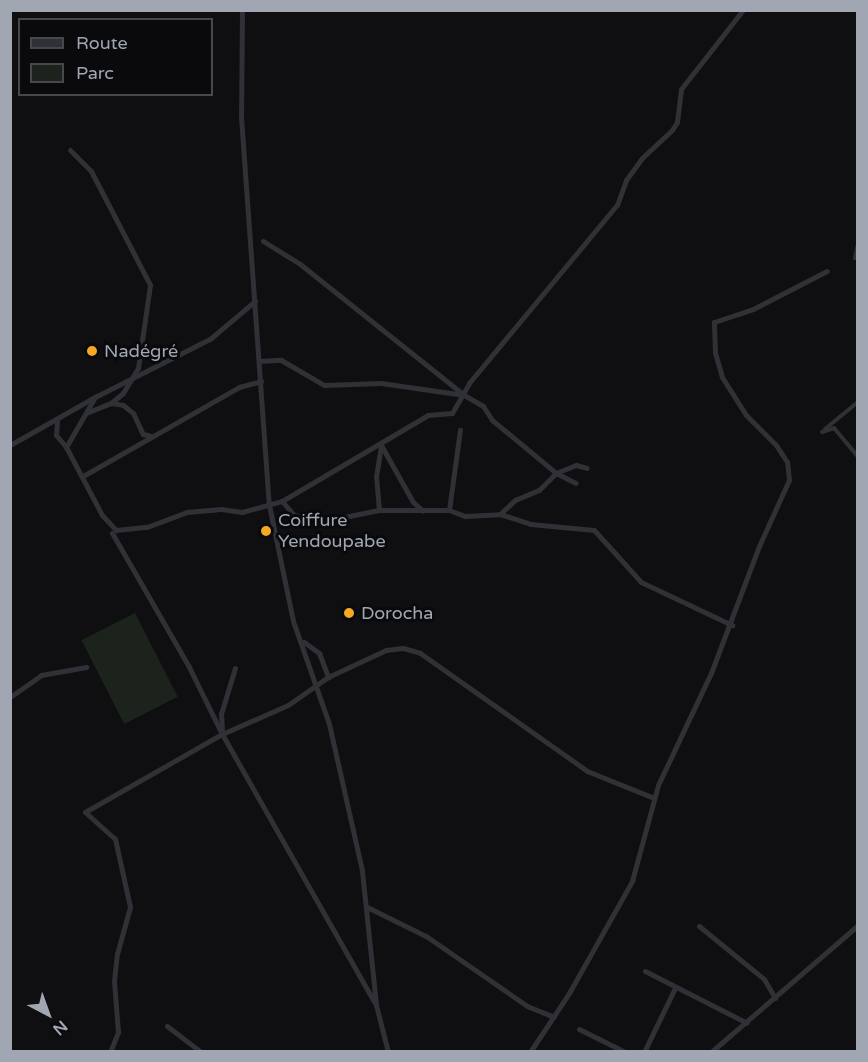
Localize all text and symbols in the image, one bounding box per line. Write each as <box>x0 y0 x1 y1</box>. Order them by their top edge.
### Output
legend <box>18 18 213 96</box>
text: Route <box>76 32 128 54</box>
text: Parc <box>76 62 114 84</box>
place label: Nadégré <box>104 340 178 362</box>
marker: Nadégré <box>85 344 99 358</box>
place label: Coiffure Yendoupabe <box>278 510 386 552</box>
marker: Coiffure Yendoupabe <box>259 524 273 538</box>
place label: Dorocha <box>361 602 433 624</box>
marker: Dorocha <box>342 606 356 620</box>
north arrow <box>18 984 78 1044</box>
text: N <box>48 1016 71 1039</box>

